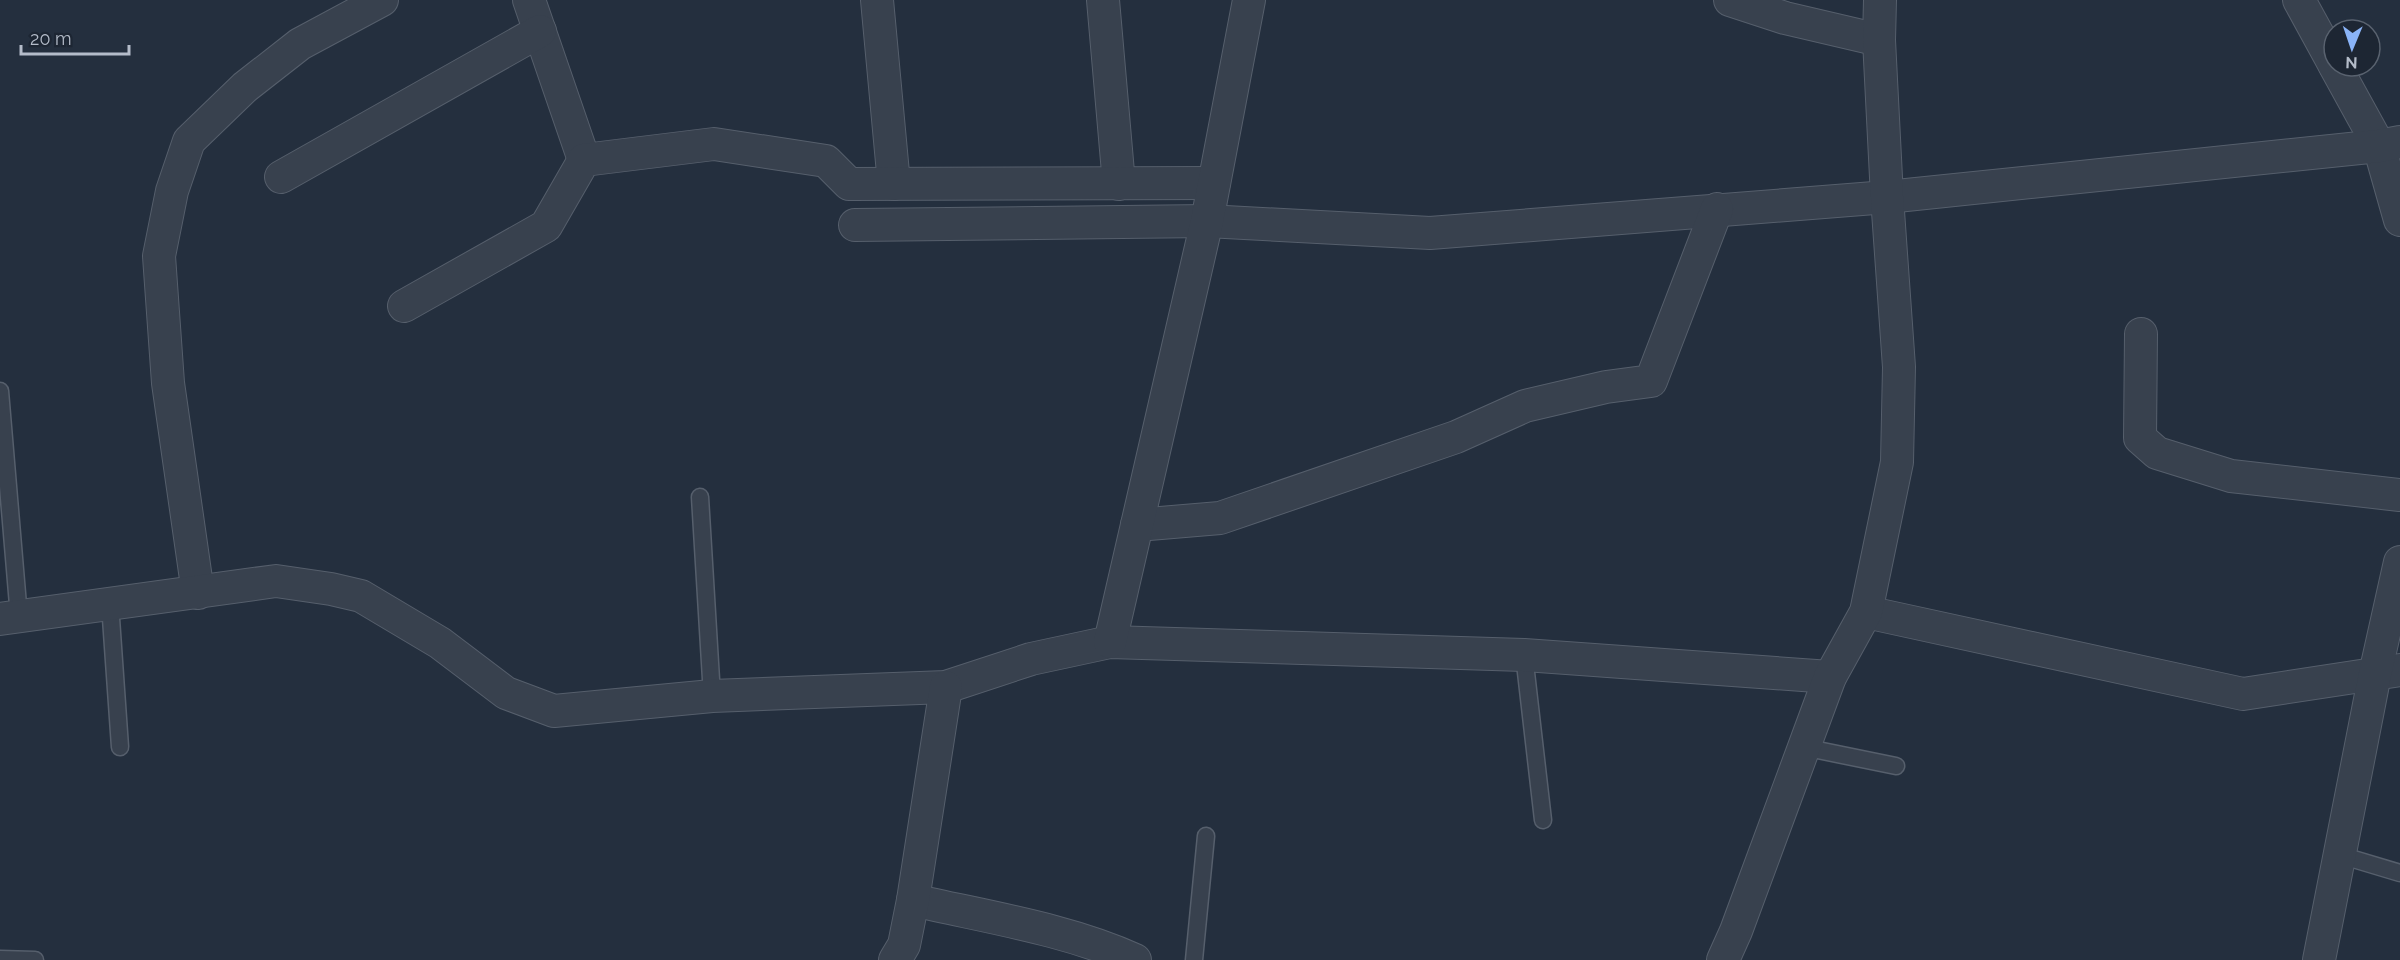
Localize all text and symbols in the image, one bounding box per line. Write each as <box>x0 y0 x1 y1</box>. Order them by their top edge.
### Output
scale bar <box>21 18 129 56</box>
north arrow <box>2322 18 2382 78</box>
text: 20 m <box>30 28 72 49</box>
text: N <box>2345 53 2358 72</box>

